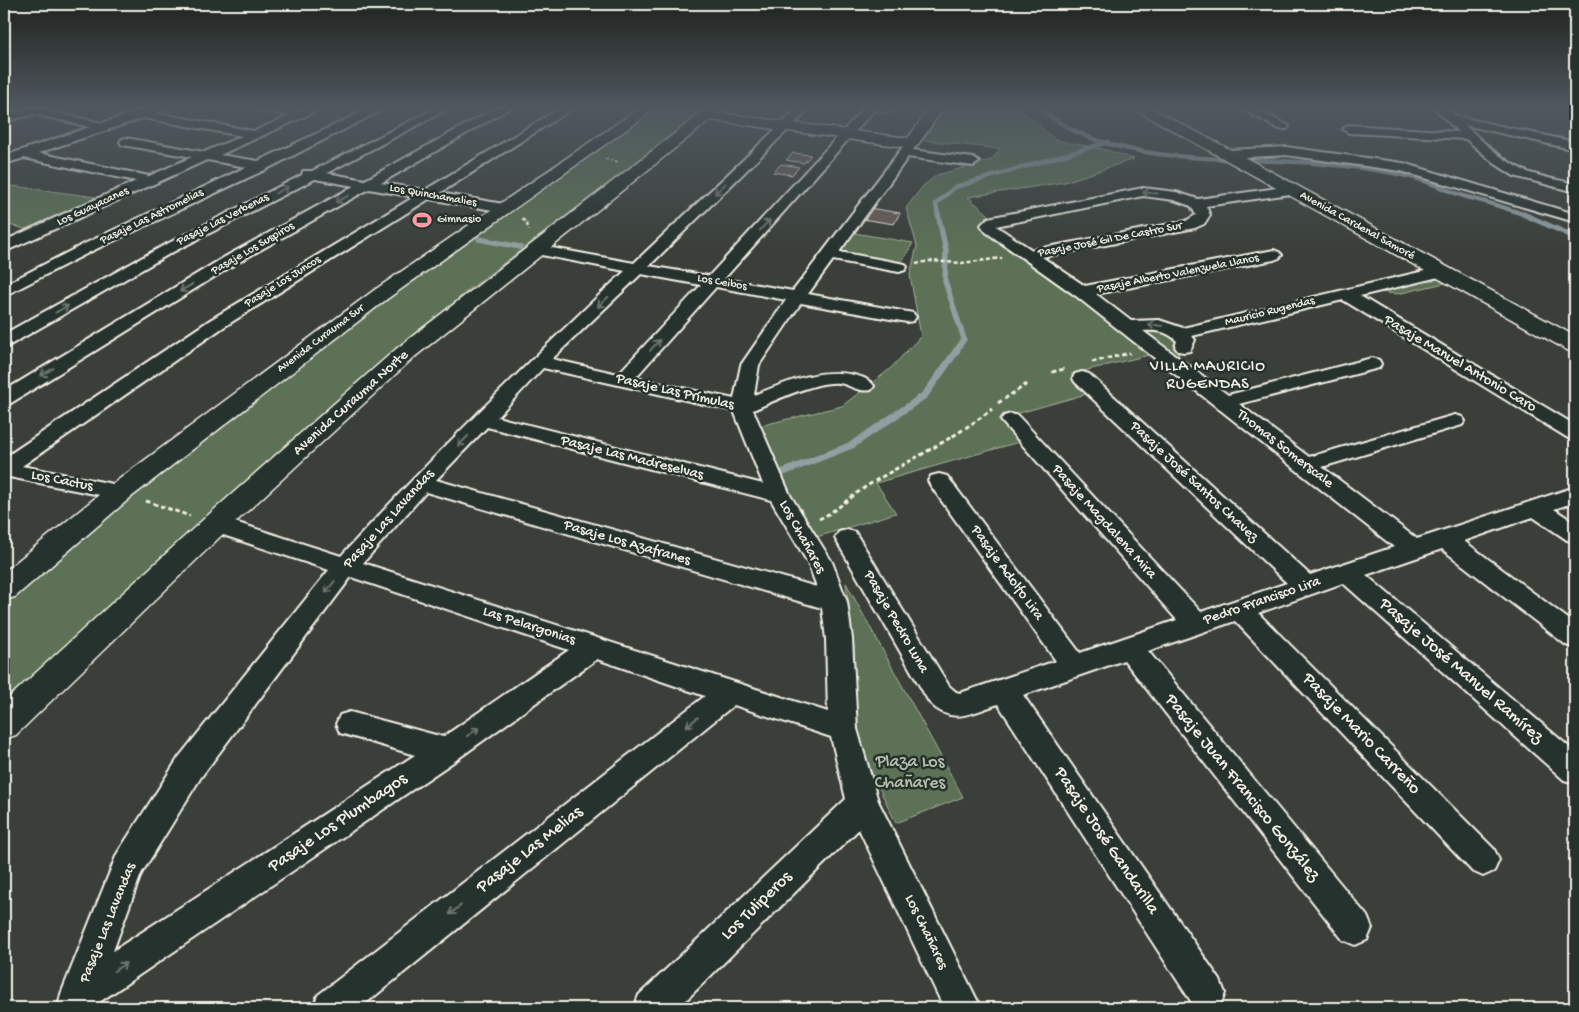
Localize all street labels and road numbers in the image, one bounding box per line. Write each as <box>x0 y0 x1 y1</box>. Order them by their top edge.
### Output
street label: Los Quinchamalies <box>388 181 478 211</box>
street label: Los Guayacanes <box>55 184 132 230</box>
street label: Pasaje Las Astromelias <box>97 186 206 249</box>
street label: Avenida Cardenal Samoré <box>1297 189 1418 264</box>
street label: Pasaje Las Verbenas <box>174 190 272 250</box>
street label: Pasaje Los Suspiros <box>208 219 298 279</box>
street label: Pasaje José Gil De Castro Sur <box>1036 219 1185 261</box>
street label: Pasaje Alberto Valenzuela Llanos <box>1095 251 1261 297</box>
street label: Pasaje Los Juncos <box>241 253 324 312</box>
street label: Los Ceibos <box>696 272 748 294</box>
street label: Mauricio Rugendas <box>1224 294 1317 330</box>
street label: Avenida Curauma Sur <box>275 301 369 376</box>
street label: Pasaje Manuel Antonio Caro <box>1380 311 1540 417</box>
street label: Avenida Curauma Norte <box>289 346 413 460</box>
street label: Pasaje Las Prímulas <box>613 369 736 414</box>
street label: Thomas Somerscale <box>1232 405 1337 493</box>
street label: Pasaje José Santos Chavez <box>1125 417 1262 547</box>
street label: Pasaje Las Madreselvas <box>558 431 706 485</box>
street label: Pasaje Magdalena Mira <box>1047 460 1161 583</box>
street label: Pasaje Las Lavandas <box>339 465 439 573</box>
street label: Los Cactus <box>30 466 95 496</box>
street label: Los Chañares <box>775 497 830 577</box>
street label: Pasaje Los Azafranes <box>561 516 693 570</box>
street label: Pasaje Adolfo Lira <box>966 521 1048 625</box>
street label: Pasaje Pedro Luna <box>859 567 933 677</box>
street label: Pedro Francisco Lira <box>1200 572 1324 630</box>
street label: Pasaje José Manuel Ramírez <box>1374 593 1548 749</box>
street label: Las Pelargonias <box>480 603 578 650</box>
street label: Pasaje Mario Carreño <box>1297 668 1425 799</box>
street label: Pasaje Juan Francisco González <box>1159 689 1325 887</box>
street label: Pasaje José Gandarilla <box>1048 763 1164 919</box>
street label: Pasaje Los Plumbagos <box>264 768 413 878</box>
street label: Pasaje Las Melias <box>472 801 588 899</box>
street label: Pasaje Las Lavandas <box>75 860 140 986</box>
street label: Los Tuliperos <box>717 866 798 945</box>
street label: Los Chañares <box>900 892 952 973</box>

